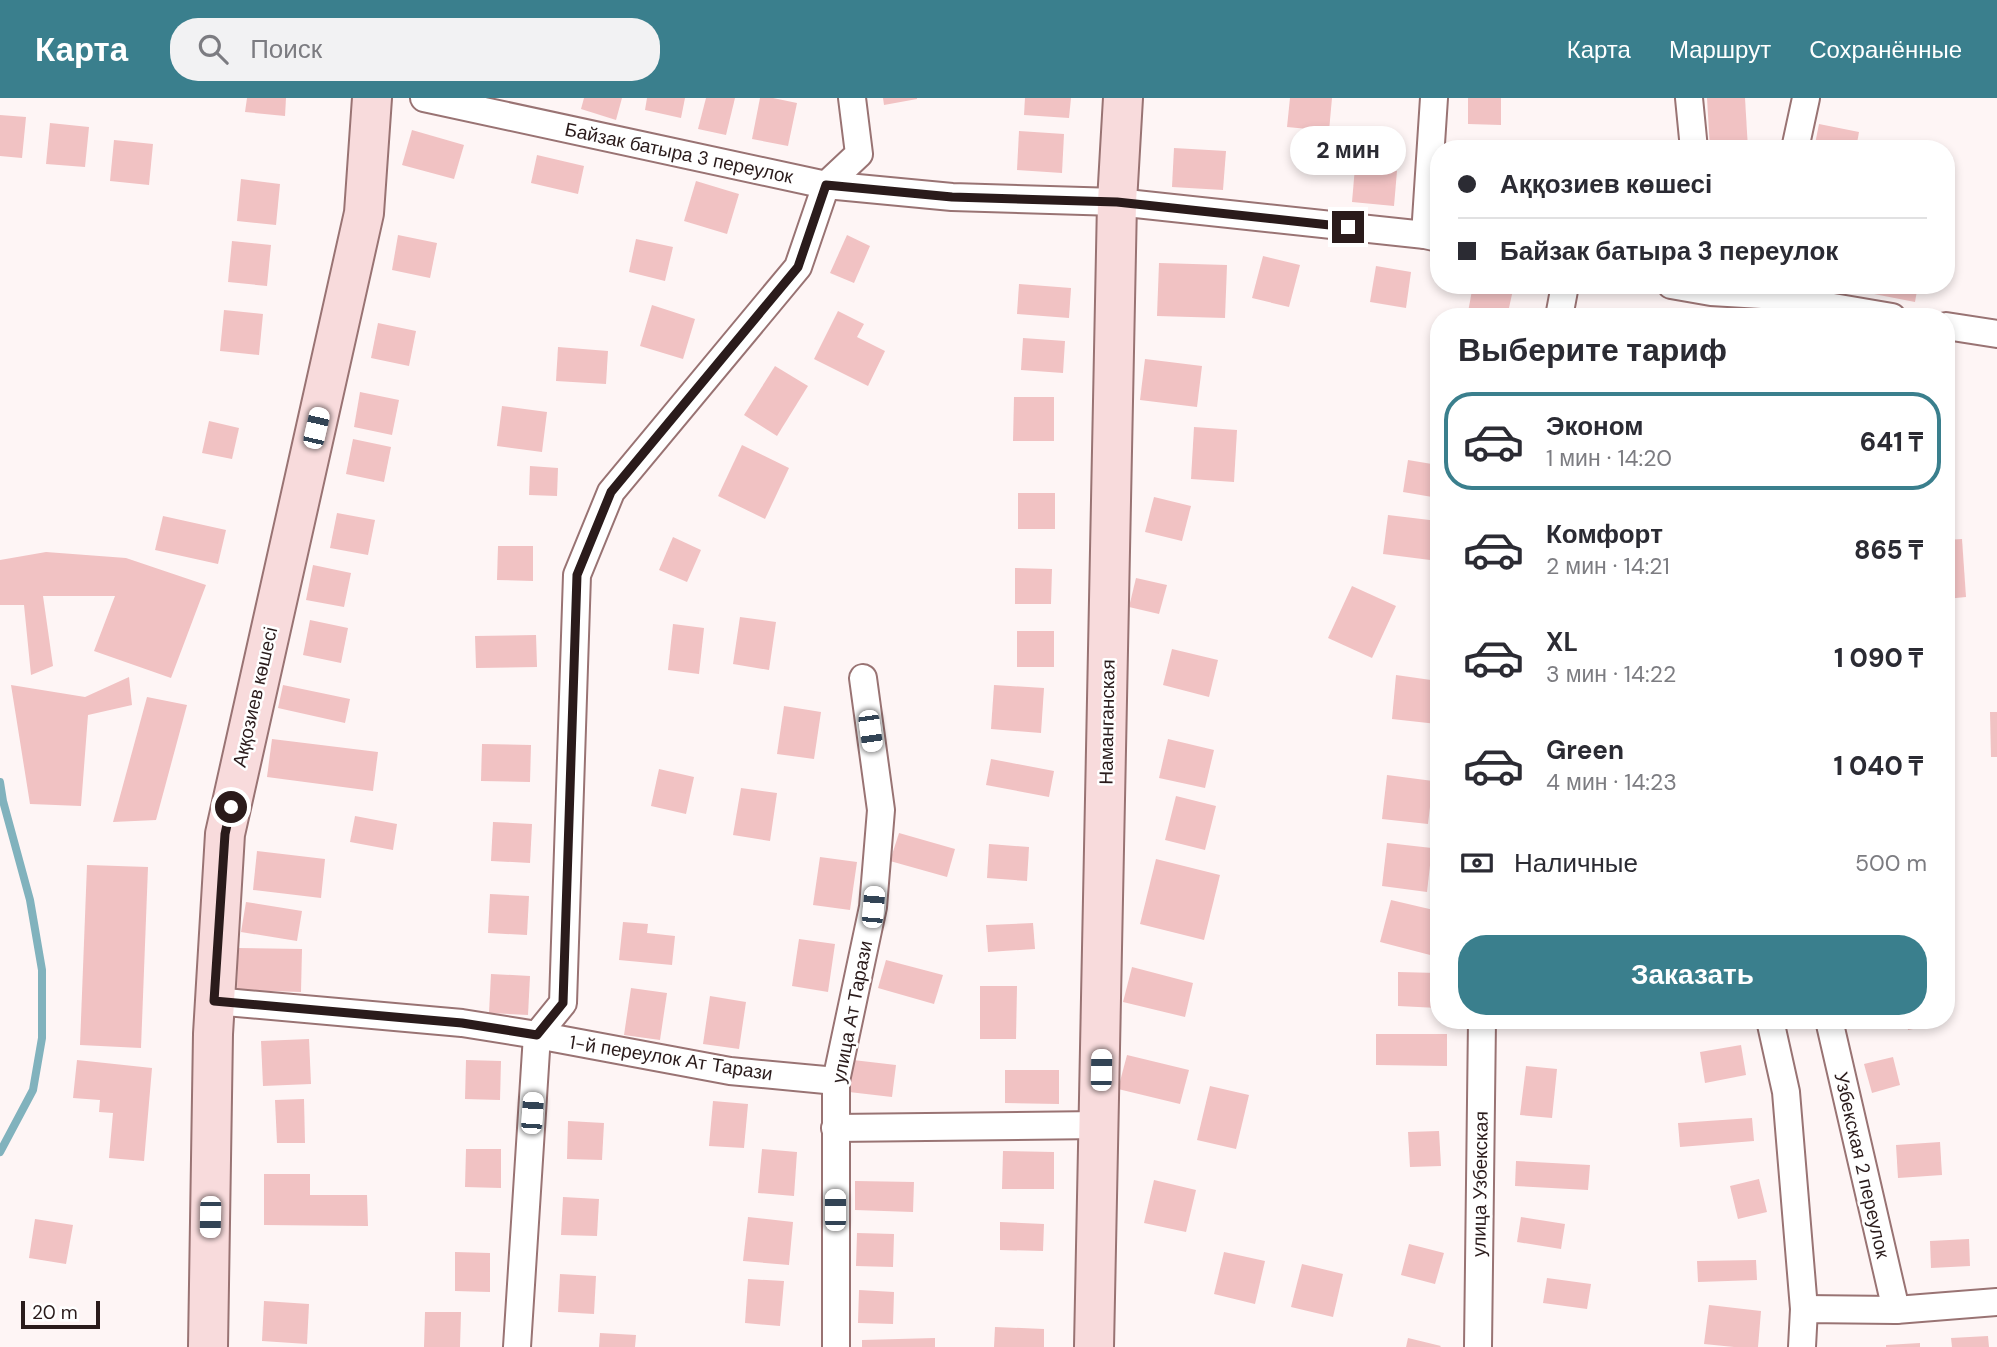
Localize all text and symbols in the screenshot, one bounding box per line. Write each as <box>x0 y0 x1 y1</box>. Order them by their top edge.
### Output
search box <box>170 18 660 81</box>
text: Карта <box>35 28 128 71</box>
icon: search <box>194 30 232 68</box>
text: Поиск <box>250 32 322 66</box>
text: Карта <box>1567 34 1631 65</box>
text: Маршрут <box>1669 34 1771 65</box>
text: Сохранённые <box>1809 34 1962 65</box>
street label: Байзак батыра 3 переулок <box>563 117 796 190</box>
callout: 2 мин <box>1290 125 1406 174</box>
text: 2 мин <box>1316 135 1380 165</box>
text: Аққозиев көшесі <box>1500 167 1712 201</box>
route end <box>1332 211 1364 243</box>
text: Байзак батыра 3 переулок <box>1500 234 1838 268</box>
text: Выберите тариф <box>1458 329 1727 371</box>
car <box>302 405 331 451</box>
text: Эконом <box>1546 409 1644 443</box>
icon: car <box>1462 410 1525 473</box>
text: 641 ₸ <box>1860 425 1923 459</box>
text: 1 мин · 14:20 <box>1546 443 1672 473</box>
text: Комфорт <box>1546 517 1663 551</box>
icon: car <box>1462 518 1525 581</box>
text: 865 ₸ <box>1854 533 1923 567</box>
text: 2 мин · 14:21 <box>1546 551 1670 581</box>
street label: Аққозиев көшесі <box>227 624 283 770</box>
text: XL <box>1546 625 1578 659</box>
icon: car <box>1462 626 1525 689</box>
text: 1 090 ₸ <box>1834 641 1923 675</box>
street label: Наманганская <box>1093 659 1121 785</box>
text: 3 мин · 14:22 <box>1546 659 1676 689</box>
car <box>857 709 884 753</box>
text: Green <box>1546 733 1624 767</box>
icon: car <box>1462 734 1525 797</box>
text: 1 040 ₸ <box>1833 749 1923 783</box>
text: 4 мин · 14:23 <box>1546 767 1677 797</box>
route start <box>215 791 247 823</box>
icon: cash <box>1458 844 1496 882</box>
text: Наличные <box>1514 846 1638 880</box>
text: 500 m <box>1855 848 1927 878</box>
car <box>861 885 886 929</box>
button: Заказать <box>1458 935 1927 1015</box>
street label: улица Ат Тарази <box>826 939 878 1085</box>
street label: 1-й переулок Ат Тарази <box>568 1030 774 1086</box>
car <box>1091 1049 1112 1091</box>
street label: Узбекская 2 переулок <box>1828 1069 1896 1261</box>
car <box>521 1091 544 1135</box>
street label: улица Узбекская <box>1466 1111 1494 1257</box>
car <box>825 1189 846 1231</box>
car <box>200 1196 221 1238</box>
scale bar <box>21 1298 100 1330</box>
text: 20 m <box>32 1300 78 1325</box>

